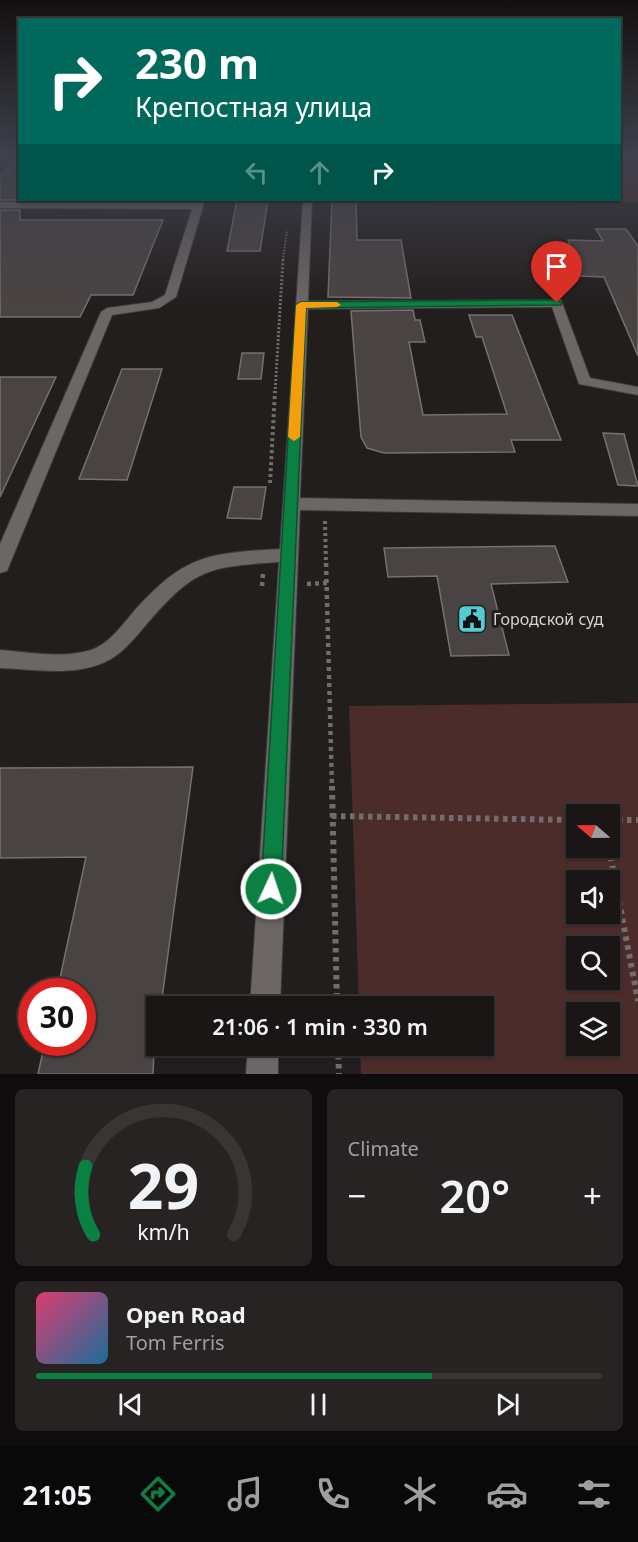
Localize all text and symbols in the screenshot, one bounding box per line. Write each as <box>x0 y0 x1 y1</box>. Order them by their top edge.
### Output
text: 230 m <box>135 34 259 91</box>
icon: right <box>36 42 114 120</box>
text: Крепостная улица <box>135 88 372 125</box>
icon: left <box>240 156 273 189</box>
icon: ahead <box>303 156 336 189</box>
icon: right <box>366 156 399 189</box>
pin <box>531 241 582 303</box>
icon: arrive <box>540 250 573 283</box>
public building icon: Городской суд <box>456 603 488 635</box>
place label: Городской суд <box>493 608 604 630</box>
north arrow <box>566 804 620 858</box>
map controls <box>566 804 620 1056</box>
position arrow <box>239 857 303 921</box>
button: sound <box>566 870 620 924</box>
button: search <box>566 936 620 990</box>
speed limit sign: 30 <box>18 978 96 1056</box>
button: layers <box>566 1002 620 1056</box>
text: 21:06 · 1 min · 330 m <box>212 1011 428 1041</box>
text: Climate <box>348 1135 419 1162</box>
text: 29 <box>128 1142 199 1227</box>
text: 20° <box>439 1165 510 1226</box>
text: − <box>348 1173 366 1218</box>
text: + <box>583 1173 602 1218</box>
text: km/h <box>137 1217 190 1246</box>
text: Open Road <box>126 1299 246 1329</box>
text: Tom Ferris <box>126 1329 225 1356</box>
icon: previous <box>114 1388 147 1421</box>
icon: pause <box>302 1388 335 1421</box>
icon: next <box>491 1388 524 1421</box>
icon: directions <box>137 1473 179 1515</box>
icon: music <box>224 1473 266 1515</box>
icon: phone <box>312 1473 354 1515</box>
icon: climate <box>399 1473 441 1515</box>
icon: car <box>486 1473 528 1515</box>
icon: filters <box>573 1473 615 1515</box>
text: 21:05 <box>23 1476 92 1513</box>

